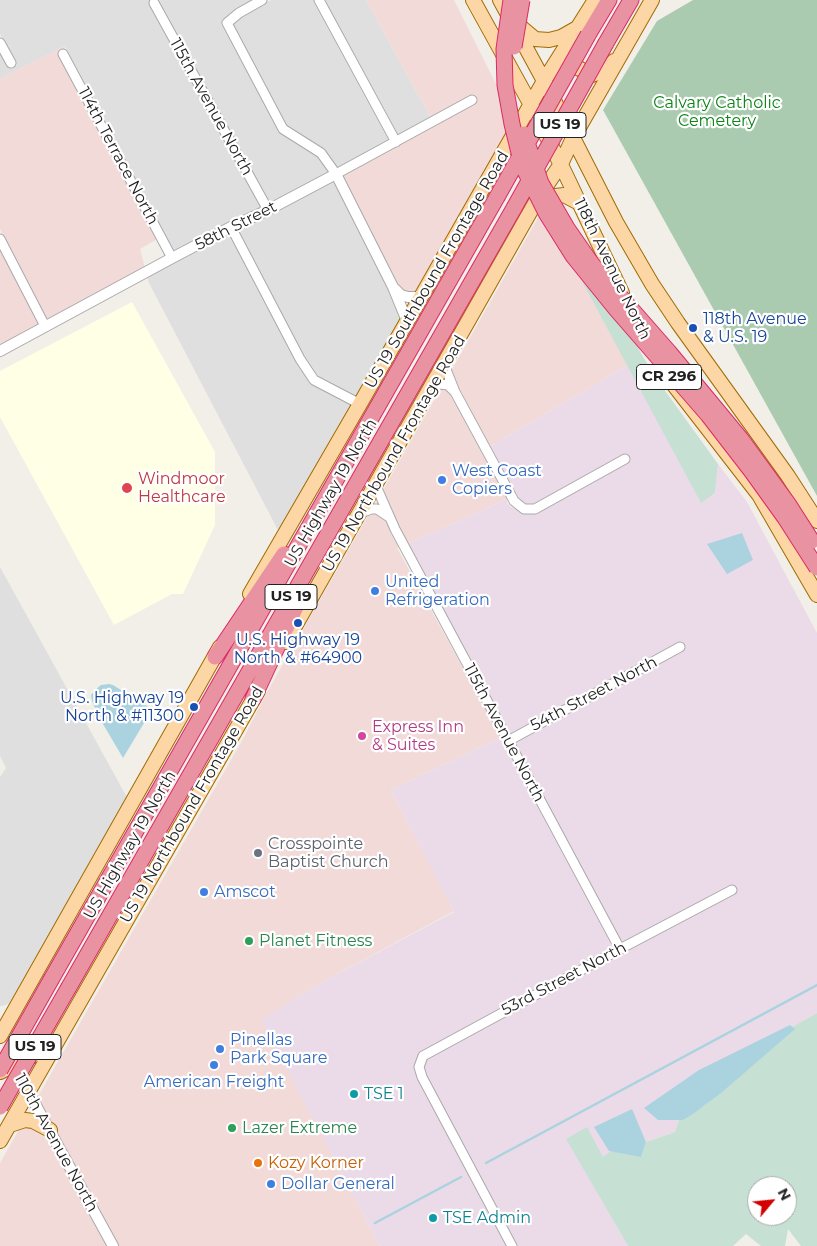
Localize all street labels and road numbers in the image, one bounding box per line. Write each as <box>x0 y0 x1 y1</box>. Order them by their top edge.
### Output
street label: 115th Avenue North <box>165 35 257 179</box>
street label: 114th Terrace North <box>74 84 162 228</box>
road number: US 19 <box>534 112 586 138</box>
street label: US 19 Southbound Frontage Road <box>361 148 513 392</box>
street label: 118th Avenue North <box>569 195 655 343</box>
street label: 58th Street <box>192 197 280 255</box>
street label: US 19 Northbound Frontage Road <box>318 332 470 576</box>
road number: CR 296 <box>636 364 702 390</box>
street label: US Highway 19 North <box>281 415 381 571</box>
road number: US 19 <box>265 584 317 610</box>
street label: 54th Street North <box>527 652 661 736</box>
street label: 115th Avenue North <box>459 661 549 805</box>
street label: US 19 Northbound Frontage Road <box>116 683 268 927</box>
street label: US Highway 19 North <box>80 767 180 923</box>
street label: 53rd Street North <box>498 938 630 1020</box>
road number: US 19 <box>9 1034 61 1060</box>
street label: 110th Avenue North <box>10 1070 102 1216</box>

